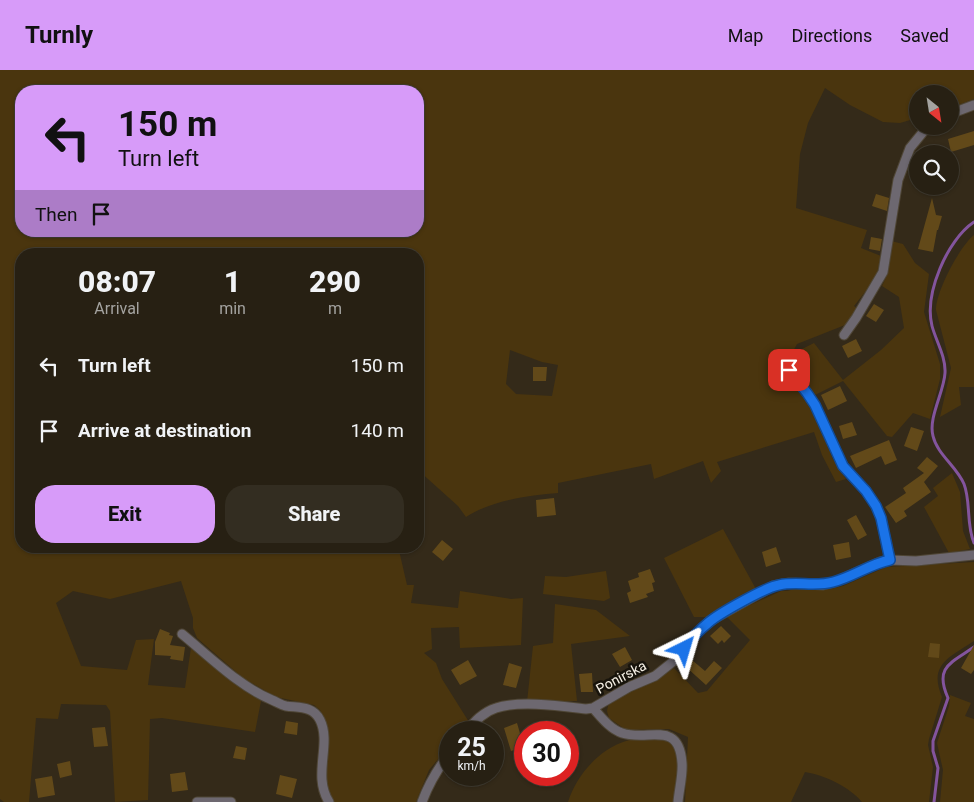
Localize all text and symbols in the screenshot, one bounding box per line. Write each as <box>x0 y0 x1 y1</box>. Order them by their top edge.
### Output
text: Turnly <box>25 21 93 49</box>
text: Map <box>728 25 763 46</box>
text: Directions <box>791 25 872 46</box>
text: Saved <box>900 25 949 46</box>
north arrow <box>909 85 959 135</box>
map controls <box>909 85 959 195</box>
text: 150 m <box>118 104 217 145</box>
icon: left <box>35 105 100 170</box>
button: search <box>909 145 959 195</box>
text: Turn left <box>118 146 199 171</box>
icon: arrive <box>87 200 115 228</box>
text: Then <box>35 203 77 226</box>
text: 08:07 <box>78 264 156 299</box>
text: 1 <box>224 264 241 299</box>
text: 290 <box>309 264 361 299</box>
text: Arrival <box>94 299 140 318</box>
text: min <box>219 299 246 318</box>
text: m <box>328 299 342 318</box>
pin <box>768 349 810 391</box>
icon: left <box>35 352 63 380</box>
text: Turn left <box>78 354 151 377</box>
text: 150 m <box>351 354 404 377</box>
icon: arrive <box>775 356 803 384</box>
icon: arrive <box>35 417 63 445</box>
text: Arrive at destination <box>78 419 251 442</box>
text: 140 m <box>351 419 404 442</box>
button: Exit <box>35 485 215 543</box>
button: Share <box>225 485 404 543</box>
position arrow <box>657 622 709 674</box>
street label: Ponirska <box>593 657 649 697</box>
speed limit sign: 30 <box>514 721 579 786</box>
text: 25 <box>457 733 486 762</box>
text: km/h <box>457 759 486 773</box>

